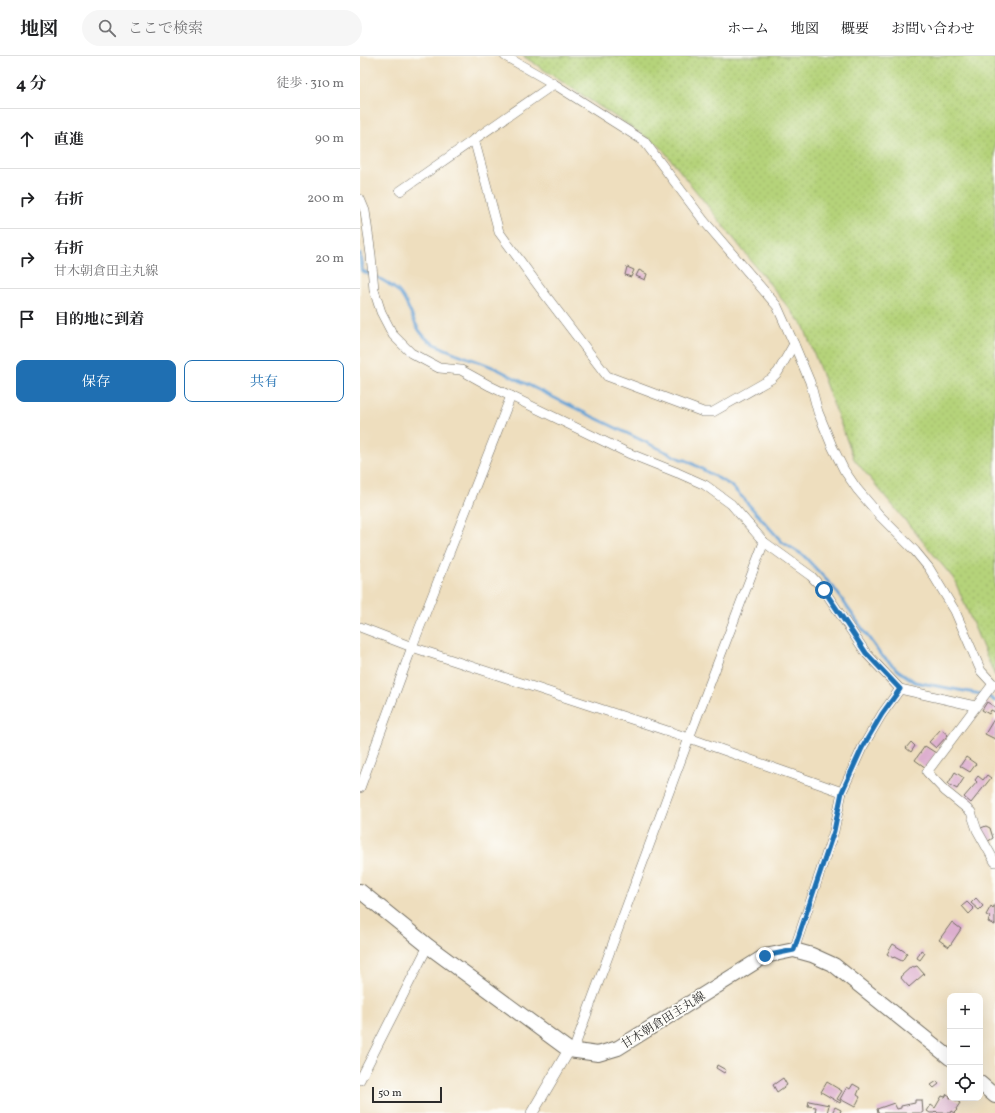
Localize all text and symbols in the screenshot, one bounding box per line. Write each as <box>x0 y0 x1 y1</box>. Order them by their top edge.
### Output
search box <box>82 10 362 46</box>
text: 地図 <box>20 17 58 43</box>
icon: search <box>96 17 118 39</box>
text: ここで検索 <box>128 19 203 40</box>
text: ホーム <box>727 20 769 39</box>
text: 地図 <box>791 20 819 39</box>
text: 概要 <box>841 20 869 39</box>
text: お問い合わせ <box>891 20 975 39</box>
text: 4 分 <box>16 73 47 96</box>
text: 徒歩 · 310 m <box>277 75 344 93</box>
icon: ahead <box>16 128 38 150</box>
text: 直進 <box>54 130 84 151</box>
text: 90 m <box>315 130 344 148</box>
icon: right <box>16 188 38 210</box>
text: 右折 <box>54 190 84 211</box>
text: 200 m <box>307 190 344 208</box>
text: 右折 <box>54 239 84 260</box>
icon: right <box>16 248 38 270</box>
text: 20 m <box>315 250 344 268</box>
text: 甘木朝倉田主丸線 <box>54 263 158 281</box>
icon: arrive <box>16 308 38 330</box>
text: 目的地に到着 <box>54 310 144 331</box>
button: 保存 <box>16 360 176 402</box>
button: 共有 <box>184 360 344 402</box>
route start <box>815 581 833 599</box>
route end <box>756 947 774 965</box>
street label: 甘木朝倉田主丸線 <box>619 989 708 1053</box>
map controls <box>947 993 983 1101</box>
button: + <box>947 993 983 1029</box>
button: − <box>947 1029 983 1065</box>
button: locate <box>947 1065 983 1101</box>
scale bar <box>372 1085 442 1104</box>
text: 50 m <box>378 1086 402 1101</box>

